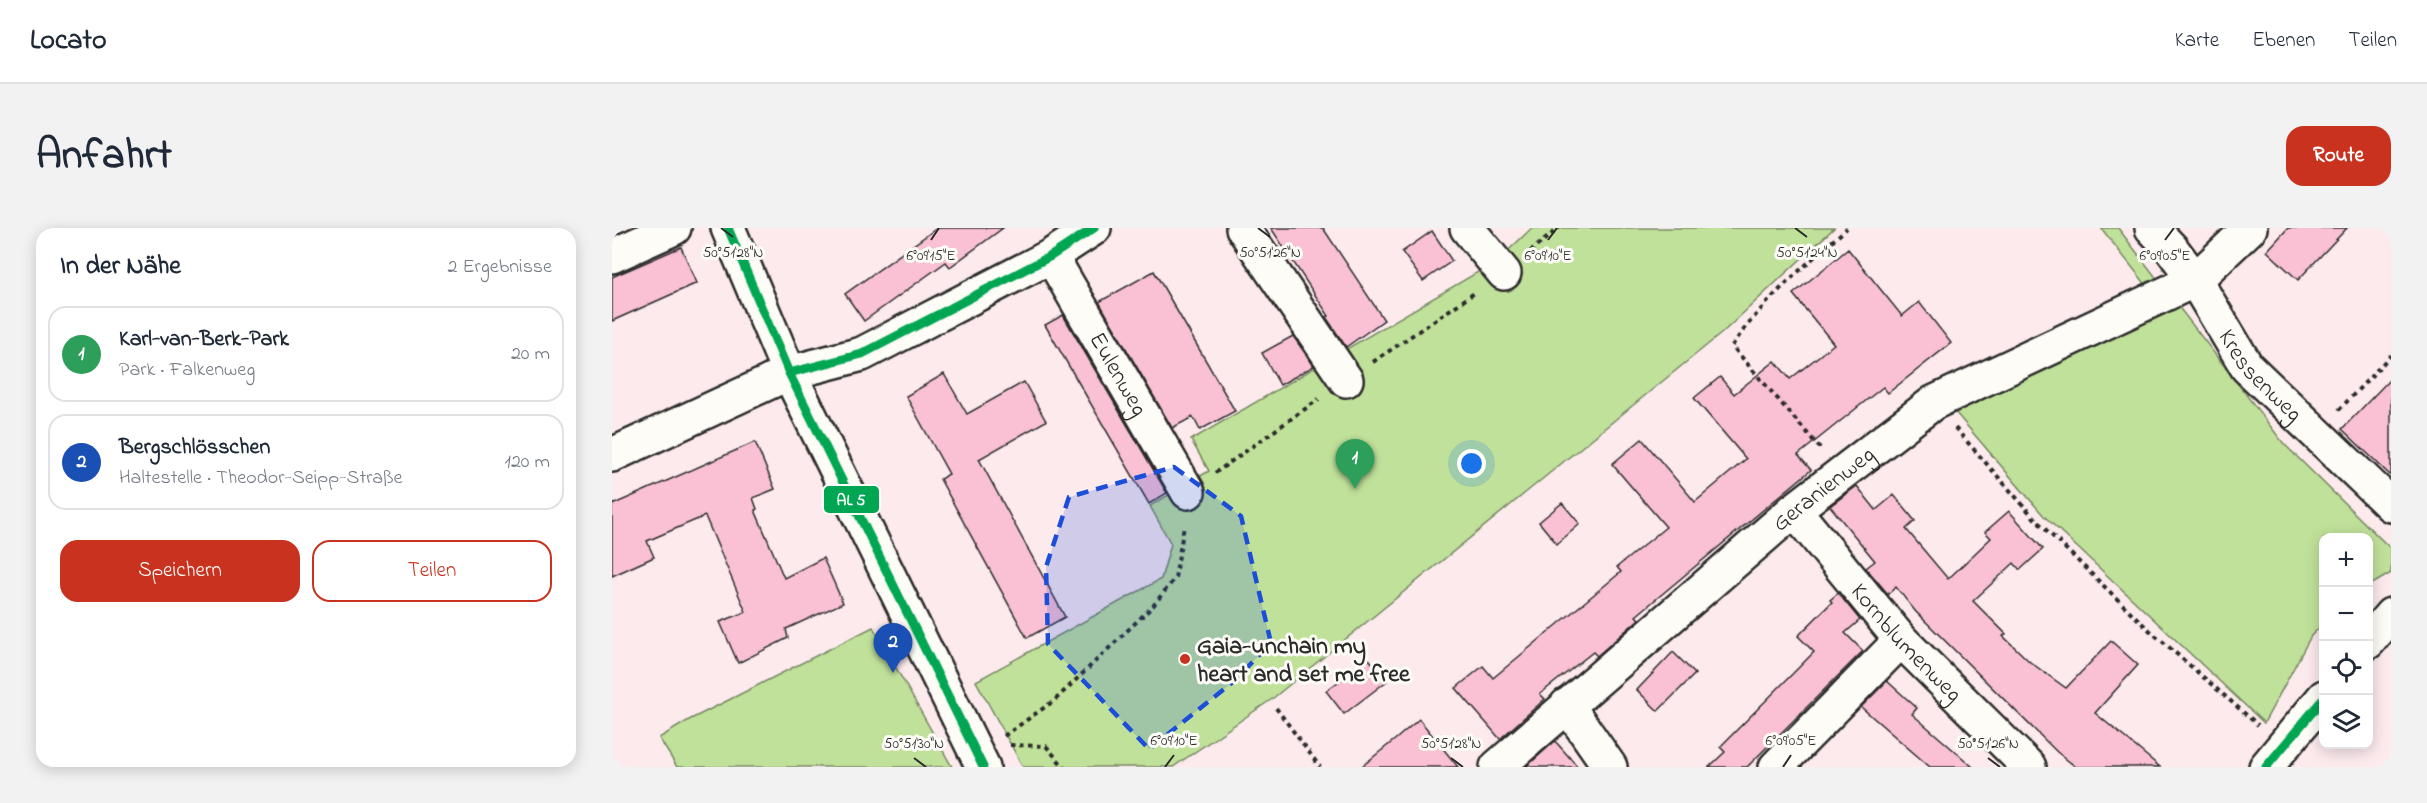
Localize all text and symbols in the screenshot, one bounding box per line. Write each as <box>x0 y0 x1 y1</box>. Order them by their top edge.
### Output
text: Locato <box>30 21 106 62</box>
text: Karte <box>2175 26 2219 56</box>
text: Ebenen <box>2252 26 2315 56</box>
text: Teilen <box>2348 26 2397 56</box>
text: Anfahrt <box>36 126 172 187</box>
button: Route <box>2286 126 2391 186</box>
text: 50°51'28"N <box>703 242 763 264</box>
text: 50°51'26"N <box>1239 242 1301 264</box>
text: 50°51'24"N <box>1776 242 1838 264</box>
text: 6°09'15"E <box>906 245 956 267</box>
text: 6°09'10"E <box>1524 245 1572 267</box>
text: 6°09'05"E <box>2140 245 2190 267</box>
text: In der Nähe <box>60 248 181 286</box>
text: 2 Ergebnisse <box>447 253 552 282</box>
street label: Kressenweg <box>2208 323 2309 431</box>
text: Karl-van-Berk-Park <box>119 324 289 356</box>
street label: Eulenweg <box>1079 326 1155 424</box>
text: 1 <box>78 340 85 369</box>
text: 20 m <box>511 340 550 369</box>
text: Park · Falkenweg <box>119 356 255 385</box>
text: Bergschlösschen <box>119 432 270 464</box>
street label: Geranienweg <box>1765 439 1883 541</box>
pin: 1 <box>1336 440 1374 489</box>
text: 2 <box>77 448 86 477</box>
text: 120 m <box>505 448 550 477</box>
your location <box>1457 449 1486 478</box>
text: Haltestelle · Theodor-Seipp-Straße <box>119 464 403 493</box>
line badge: AL 5 <box>823 485 880 514</box>
text: AL 5 <box>837 489 866 513</box>
map controls <box>2319 533 2373 749</box>
button: + <box>2319 533 2373 587</box>
button: Speichern <box>60 540 300 602</box>
button: Teilen <box>312 540 552 602</box>
street label: Kornblumenweg <box>1841 576 1969 712</box>
button: − <box>2319 587 2373 641</box>
pin: 2 <box>874 624 912 673</box>
place label: Gaia-unchain my heart and set me free <box>1197 630 1411 693</box>
button: locate <box>2319 641 2373 695</box>
marker: Gaia-unchain my heart and set me free <box>1178 652 1192 666</box>
button: layers <box>2319 695 2373 749</box>
text: 6°09'10"E <box>1150 730 1198 752</box>
text: 6°09'05"E <box>1766 730 1816 752</box>
text: 50°51'30"N <box>884 733 944 755</box>
text: 50°51'28"N <box>1421 733 1481 755</box>
text: 50°51'26"N <box>1957 733 2019 755</box>

